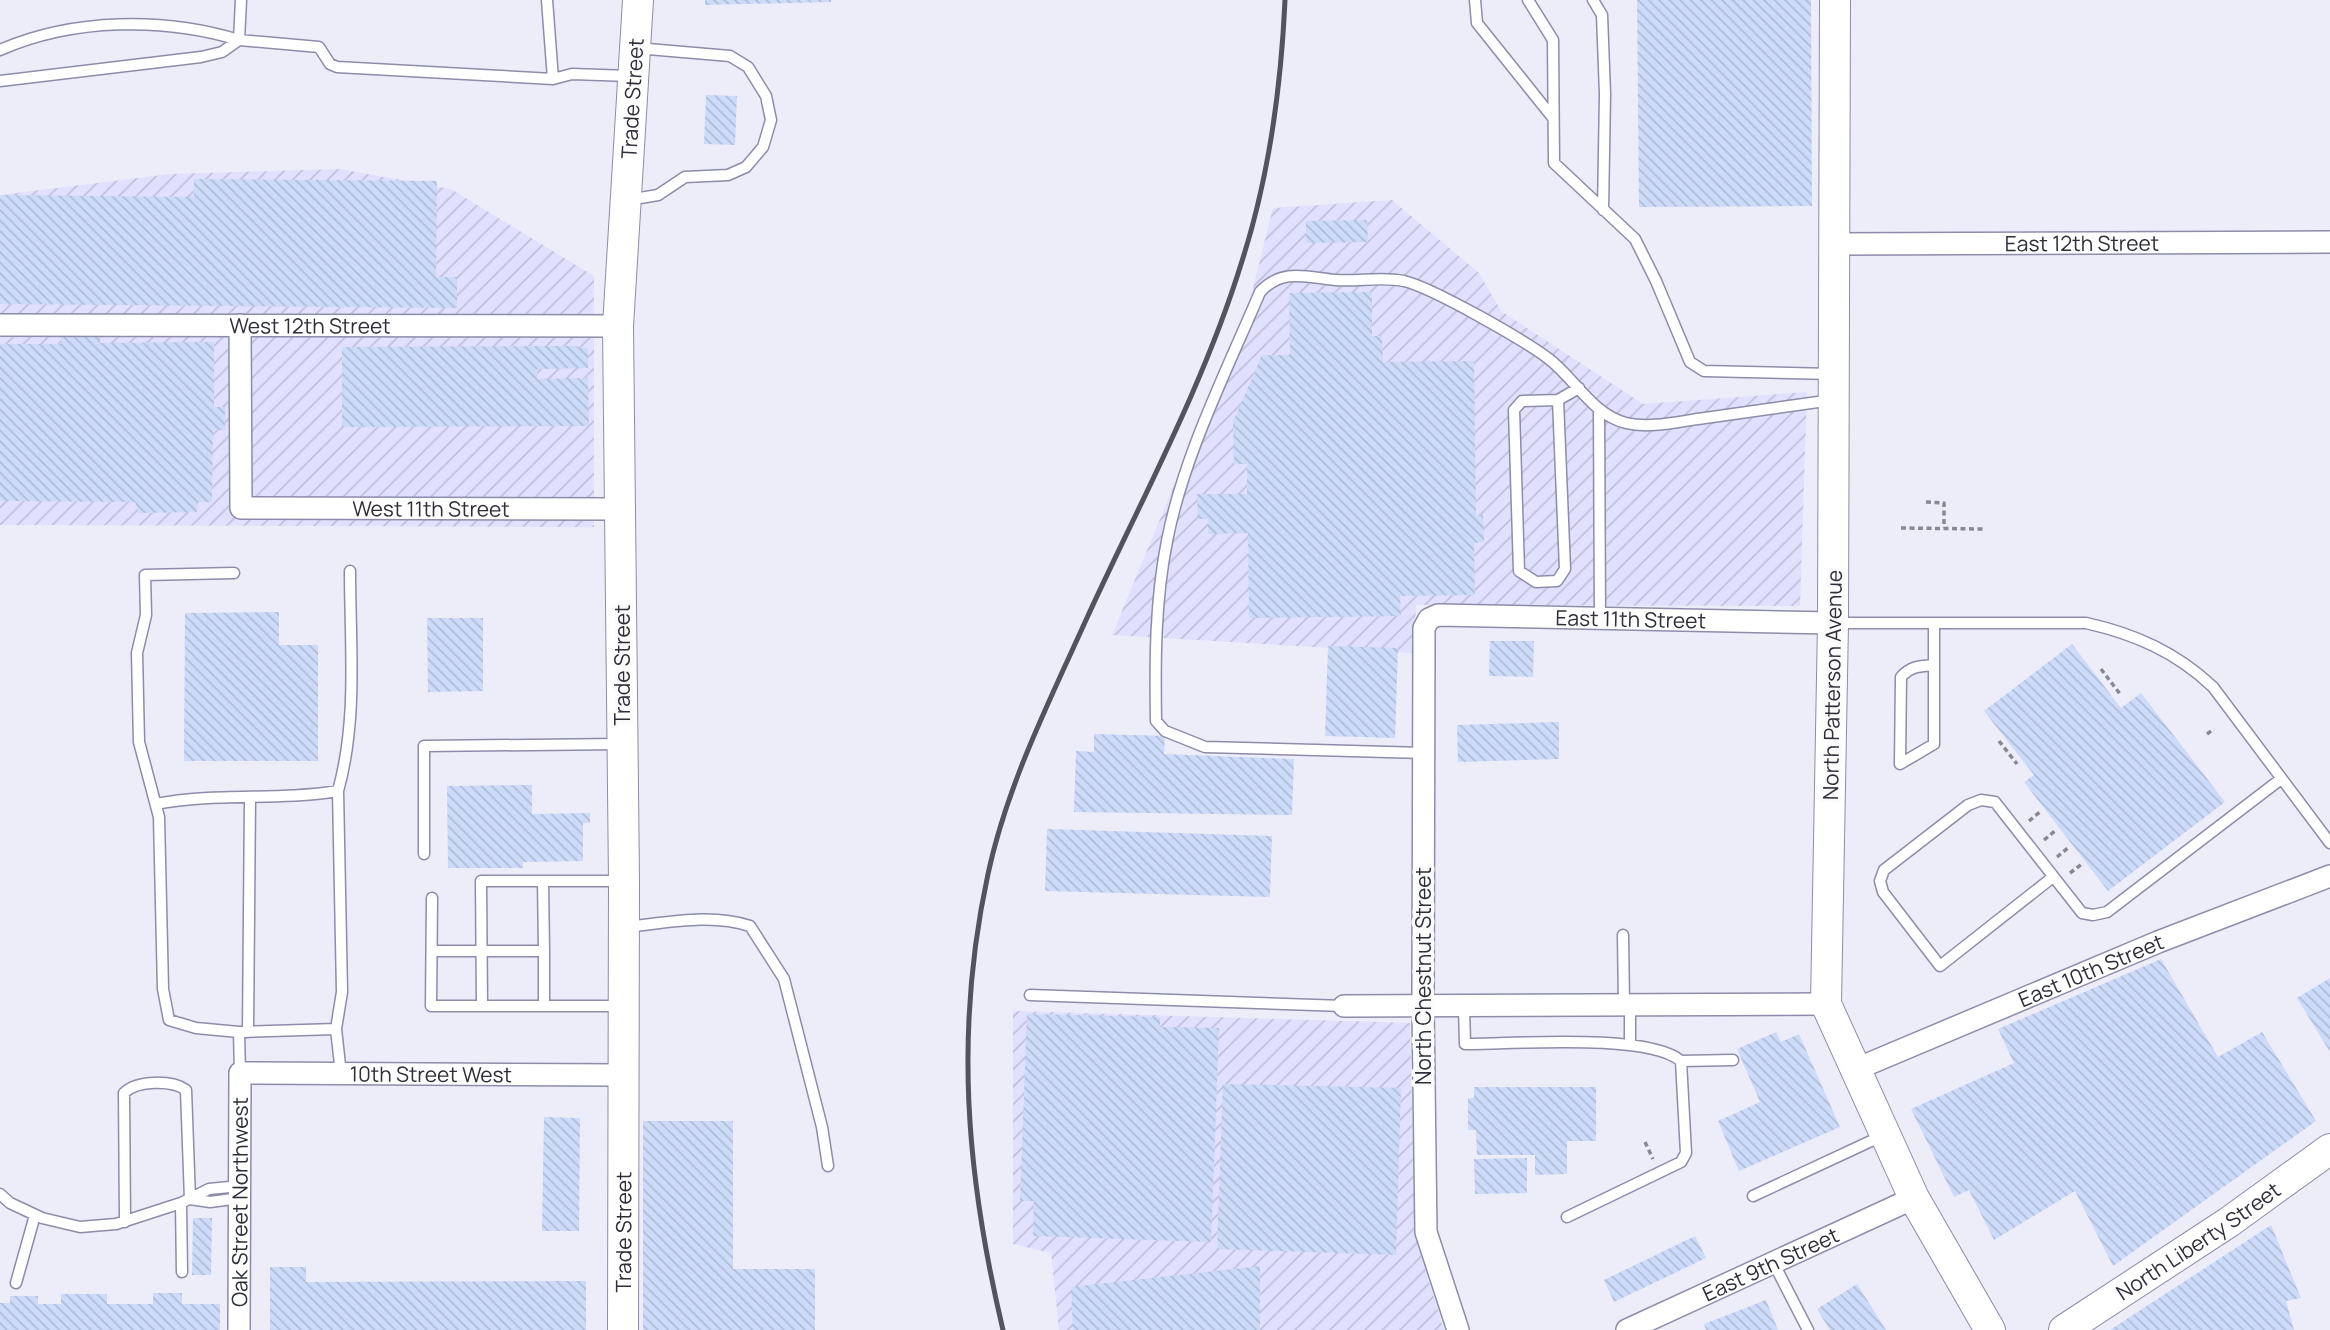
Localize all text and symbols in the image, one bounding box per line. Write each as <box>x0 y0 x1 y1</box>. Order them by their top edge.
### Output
street label: Trade Street <box>614 37 650 160</box>
street label: East 12th Street <box>2005 229 2159 257</box>
street label: West 12th Street <box>229 311 391 340</box>
street label: West 11th Street <box>352 494 510 523</box>
street label: North Patterson Avenue <box>1816 570 1848 800</box>
street label: East 11th Street <box>1555 603 1706 634</box>
street label: Trade Street <box>608 605 636 725</box>
street label: North Chestnut Street <box>1409 867 1437 1085</box>
street label: East 10th Street <box>2014 927 2167 1013</box>
street label: 10th Street West <box>350 1060 512 1088</box>
street label: Oak Street Northwest <box>225 1097 254 1307</box>
street label: Trade Street <box>609 1171 637 1293</box>
street label: North Liberty Street <box>2110 1175 2286 1306</box>
street label: East 9th Street <box>1698 1221 1843 1307</box>

